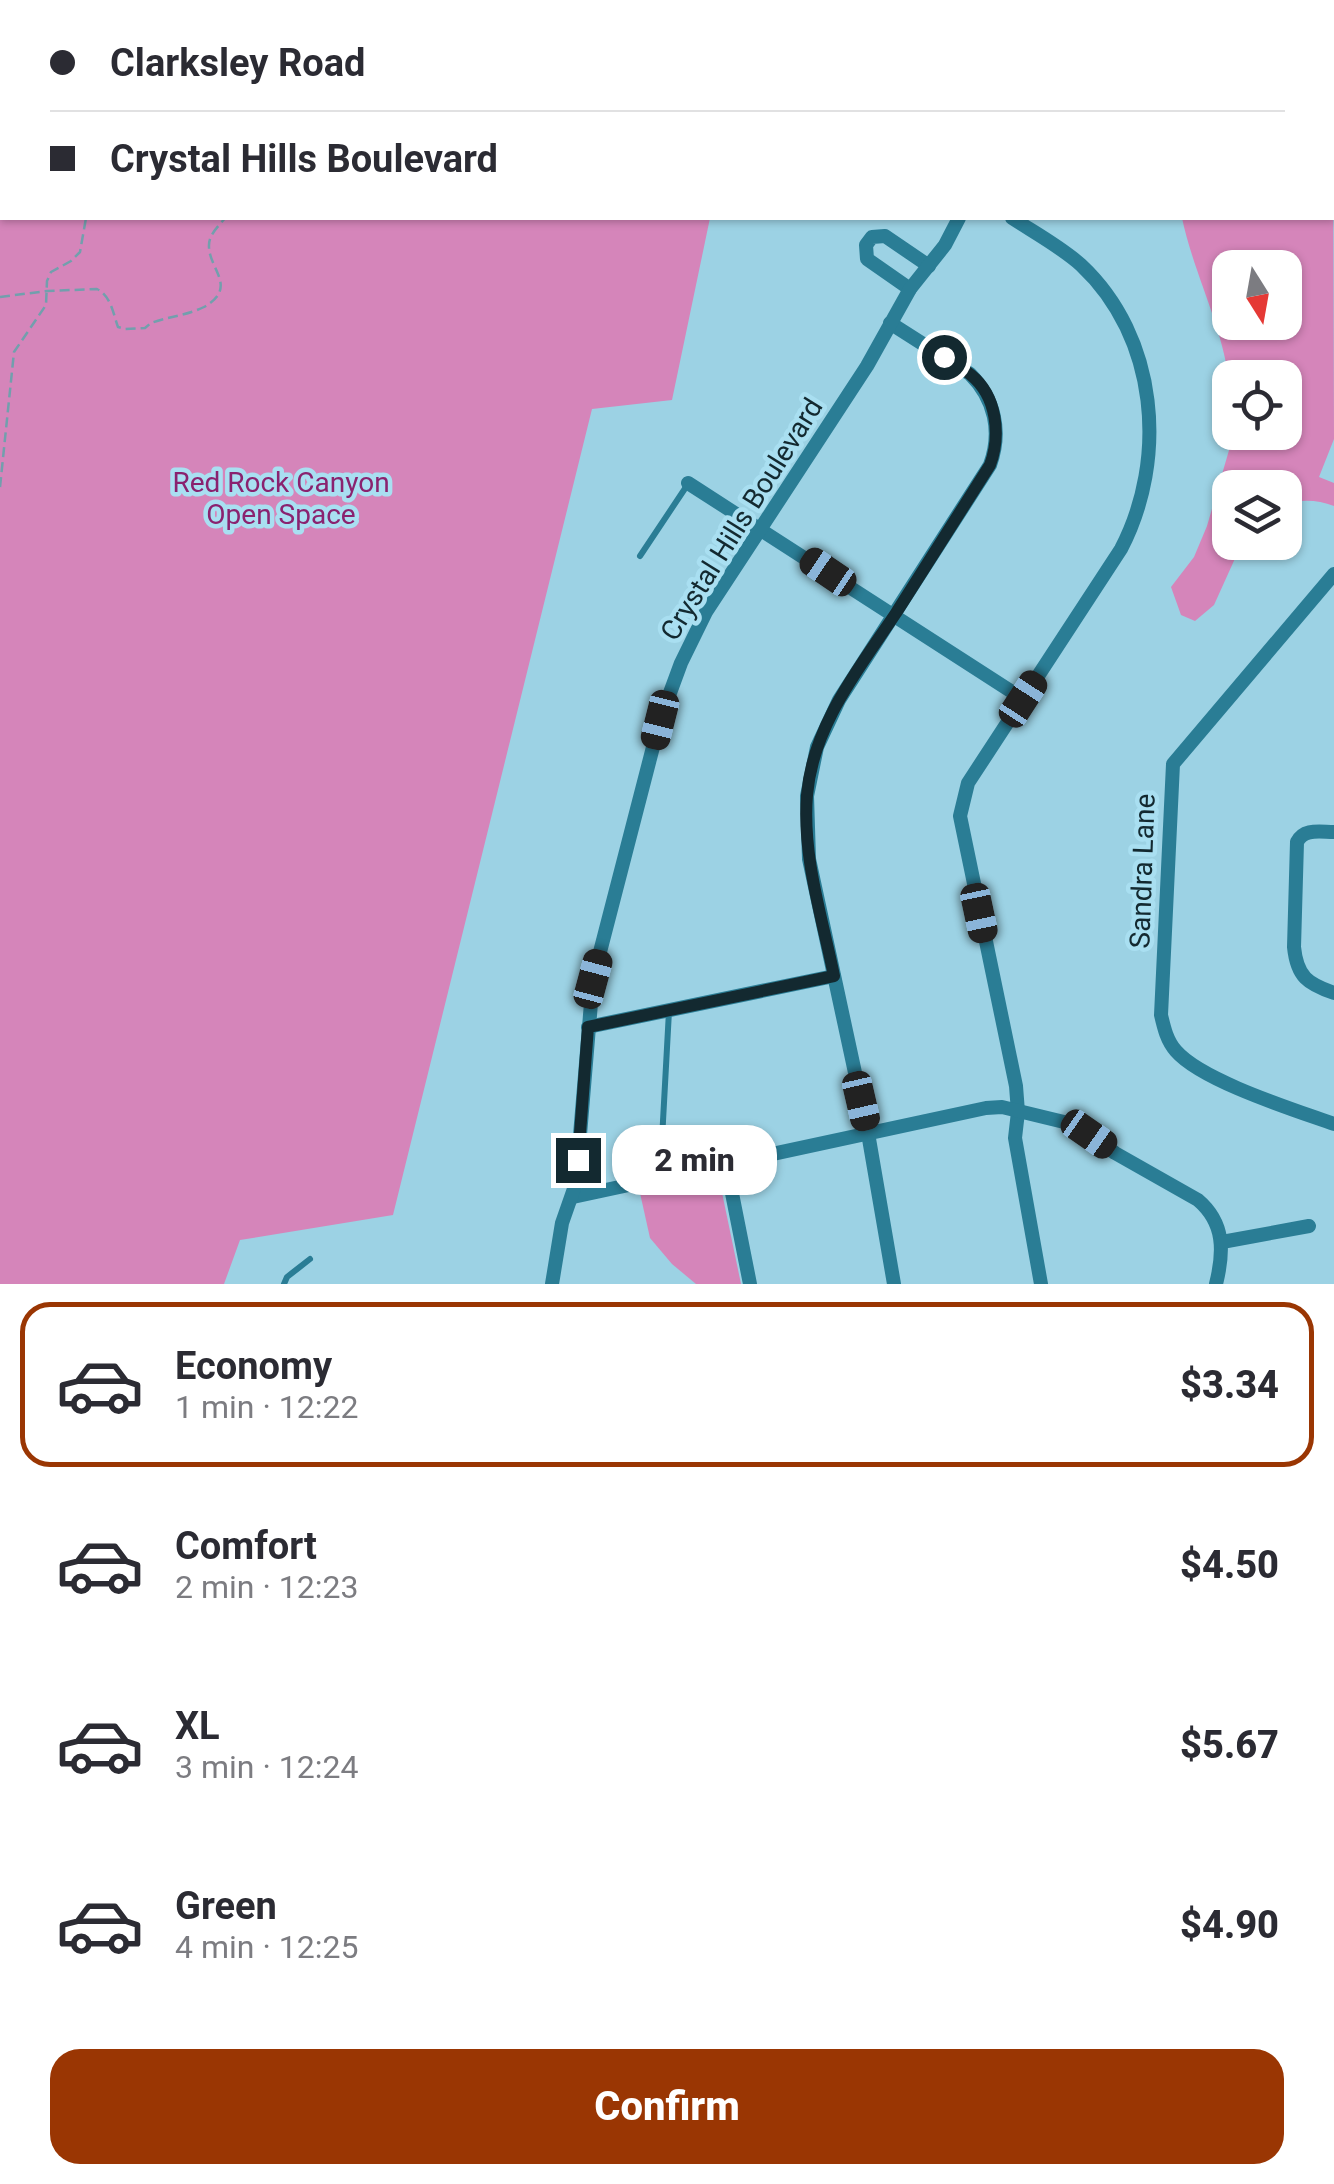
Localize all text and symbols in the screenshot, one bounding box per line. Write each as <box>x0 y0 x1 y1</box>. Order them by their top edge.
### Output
text: Clarksley Road <box>110 41 365 85</box>
text: Crystal Hills Boulevard <box>110 137 498 181</box>
north arrow <box>1212 250 1302 340</box>
map controls <box>1212 250 1302 560</box>
route start <box>922 335 967 380</box>
button: locate <box>1212 360 1302 450</box>
street label: Crystal Hills Boulevard <box>653 392 829 647</box>
park label: Red Rock Canyon Open Space <box>172 466 390 531</box>
button: layers <box>1212 470 1302 560</box>
car <box>795 543 861 601</box>
car <box>994 666 1052 732</box>
car <box>638 687 682 753</box>
street label: Sandra Lane <box>1123 793 1162 949</box>
car <box>958 881 1000 945</box>
car <box>571 946 615 1012</box>
car <box>840 1068 882 1134</box>
car <box>1056 1105 1122 1163</box>
callout: 2 min <box>613 1125 778 1195</box>
route end <box>556 1138 601 1183</box>
text: 2 min <box>654 1141 735 1179</box>
icon: car <box>55 1340 145 1430</box>
text: Economy <box>175 1344 332 1388</box>
text: $3.34 <box>1180 1363 1279 1407</box>
text: 1 min · 12:22 <box>175 1388 358 1426</box>
icon: car <box>55 1520 145 1610</box>
text: Comfort <box>175 1524 317 1568</box>
text: $4.50 <box>1180 1543 1279 1587</box>
text: 2 min · 12:23 <box>175 1568 358 1606</box>
icon: car <box>55 1700 145 1790</box>
text: XL <box>175 1704 220 1748</box>
text: $5.67 <box>1180 1723 1279 1767</box>
text: 3 min · 12:24 <box>175 1748 358 1786</box>
icon: car <box>55 1880 145 1970</box>
text: Green <box>175 1884 277 1928</box>
text: $4.90 <box>1180 1903 1279 1947</box>
text: 4 min · 12:25 <box>175 1928 358 1966</box>
button: Confirm <box>50 2049 1284 2164</box>

